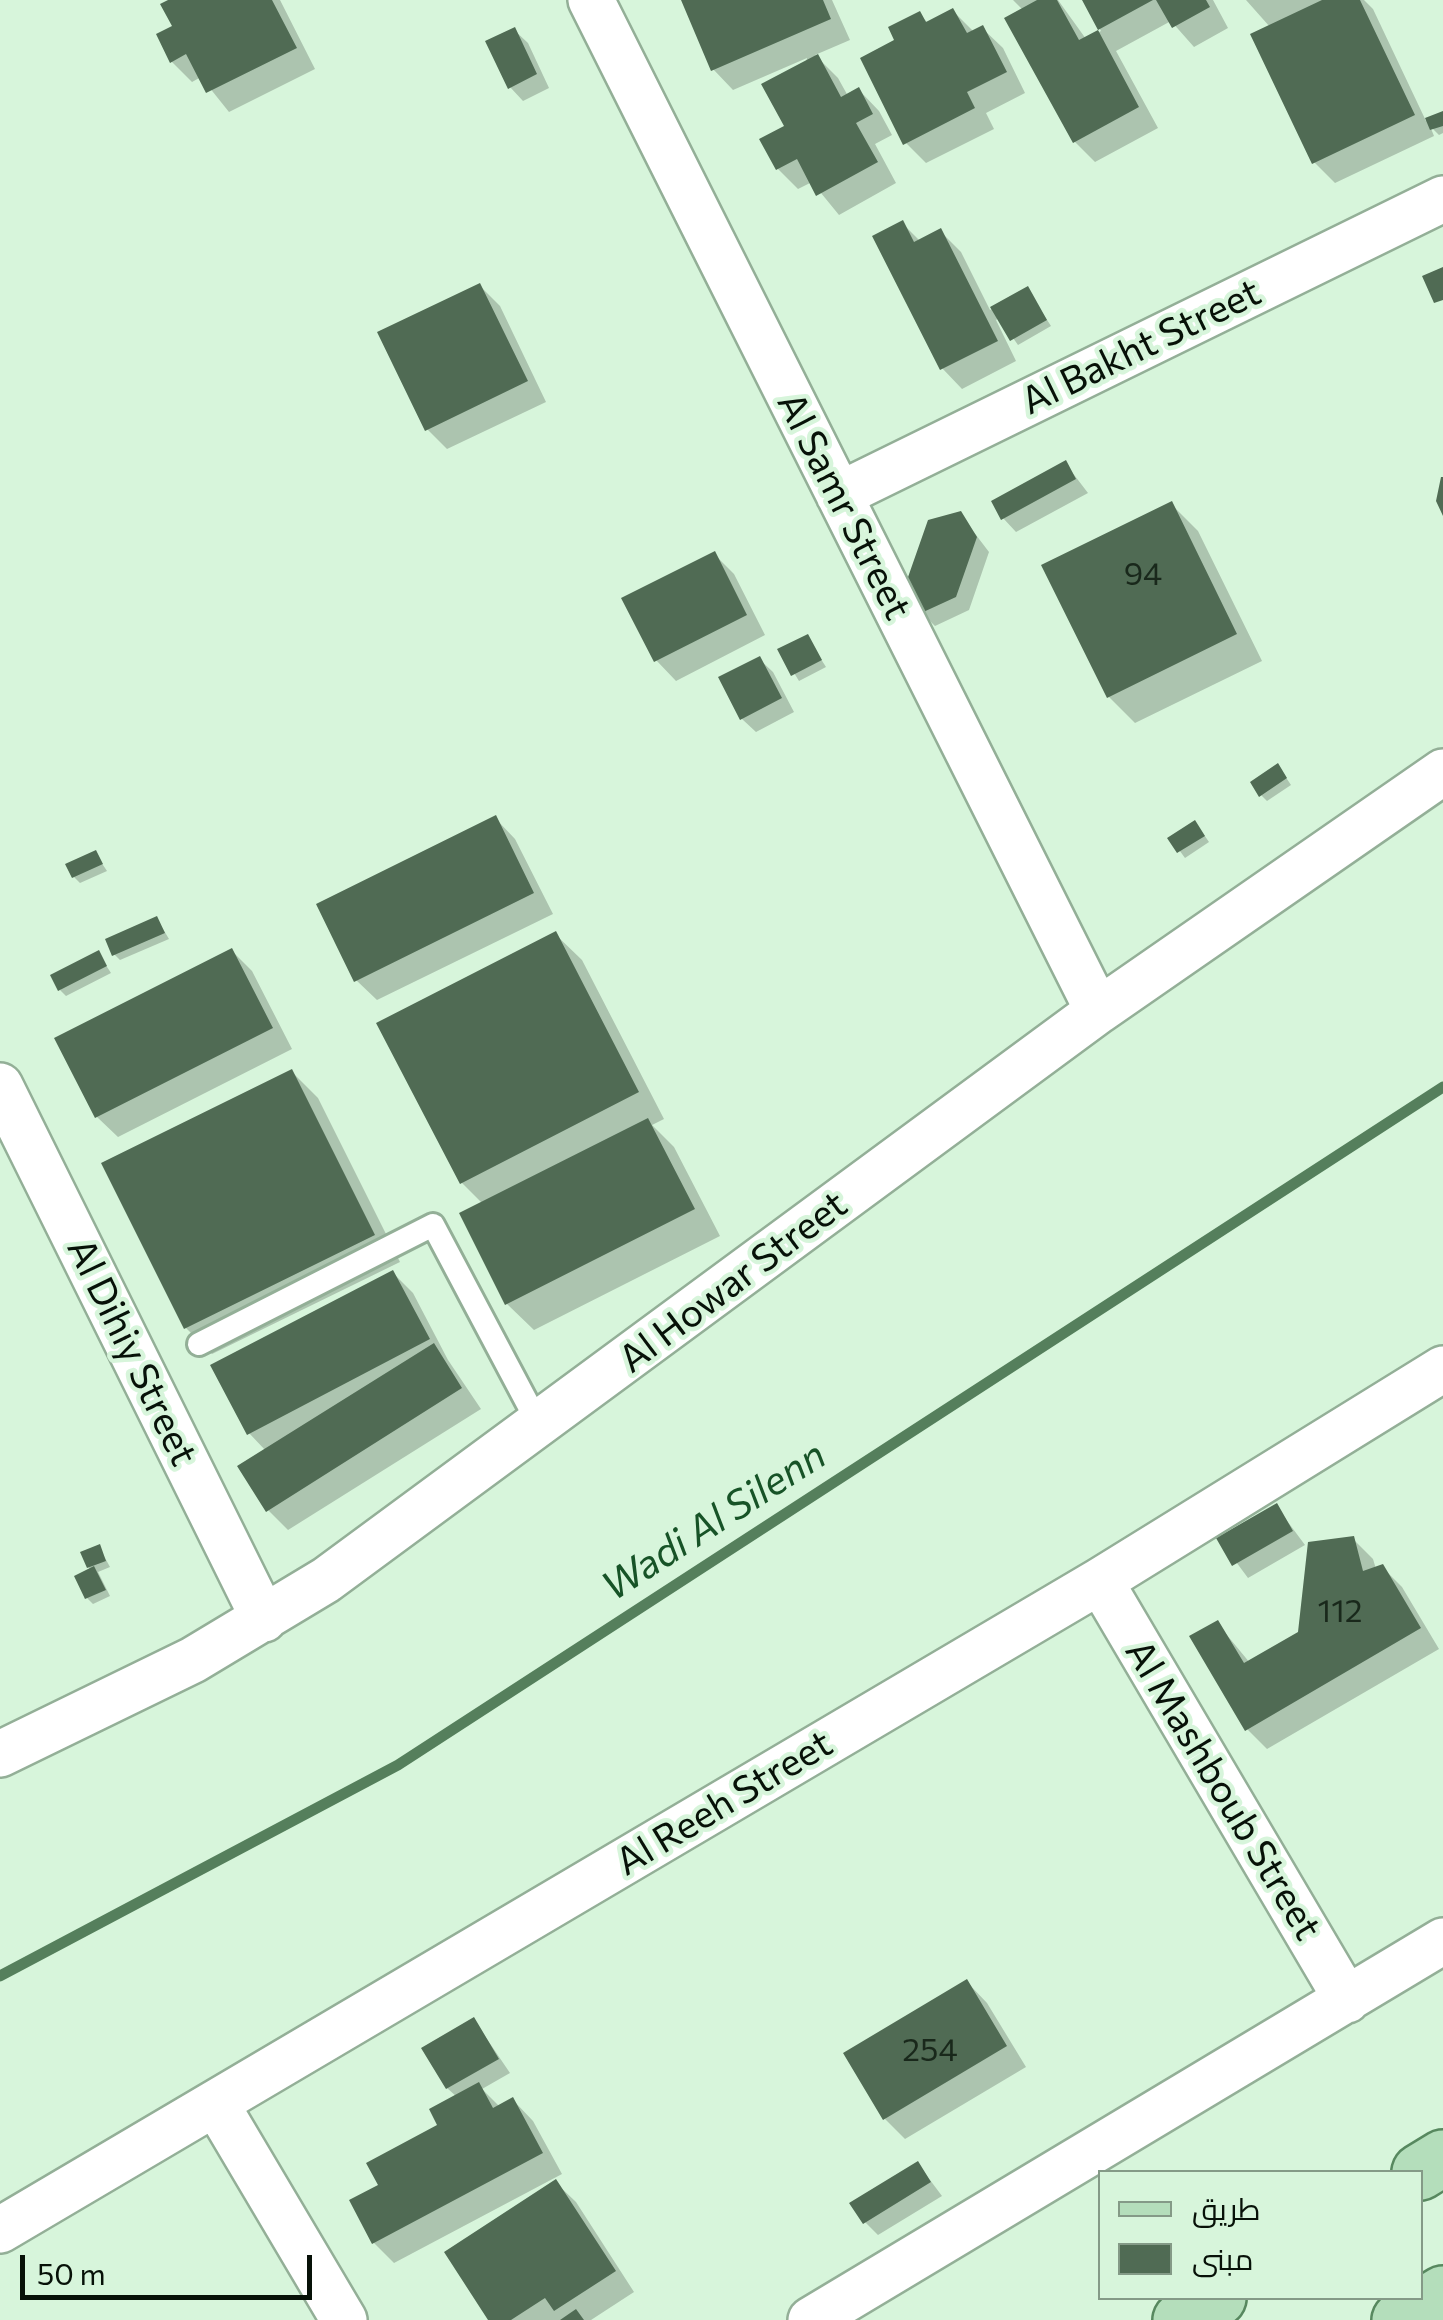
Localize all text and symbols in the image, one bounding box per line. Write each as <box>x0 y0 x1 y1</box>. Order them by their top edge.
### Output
street label: Al Bakht Street <box>1014 269 1268 425</box>
street label: Al Samr Street <box>767 385 921 627</box>
house number: 94 <box>1124 555 1162 593</box>
street label: Al Howar Street <box>610 1182 856 1382</box>
street label: Al Dihiy Street <box>57 1231 207 1473</box>
water label: Wadi Al Silenn <box>593 1431 835 1611</box>
house number: 112 <box>1317 1592 1363 1630</box>
street label: Al Mashboub Street <box>1115 1632 1331 1948</box>
street label: Al Reeh Street <box>608 1721 840 1885</box>
house number: 254 <box>902 2031 958 2069</box>
legend <box>1098 2170 1423 2300</box>
text: طريق <box>1192 2189 1261 2226</box>
scale bar <box>25 2235 318 2297</box>
text: مبنى <box>1192 2239 1253 2276</box>
text: 50 m <box>37 2254 106 2291</box>

